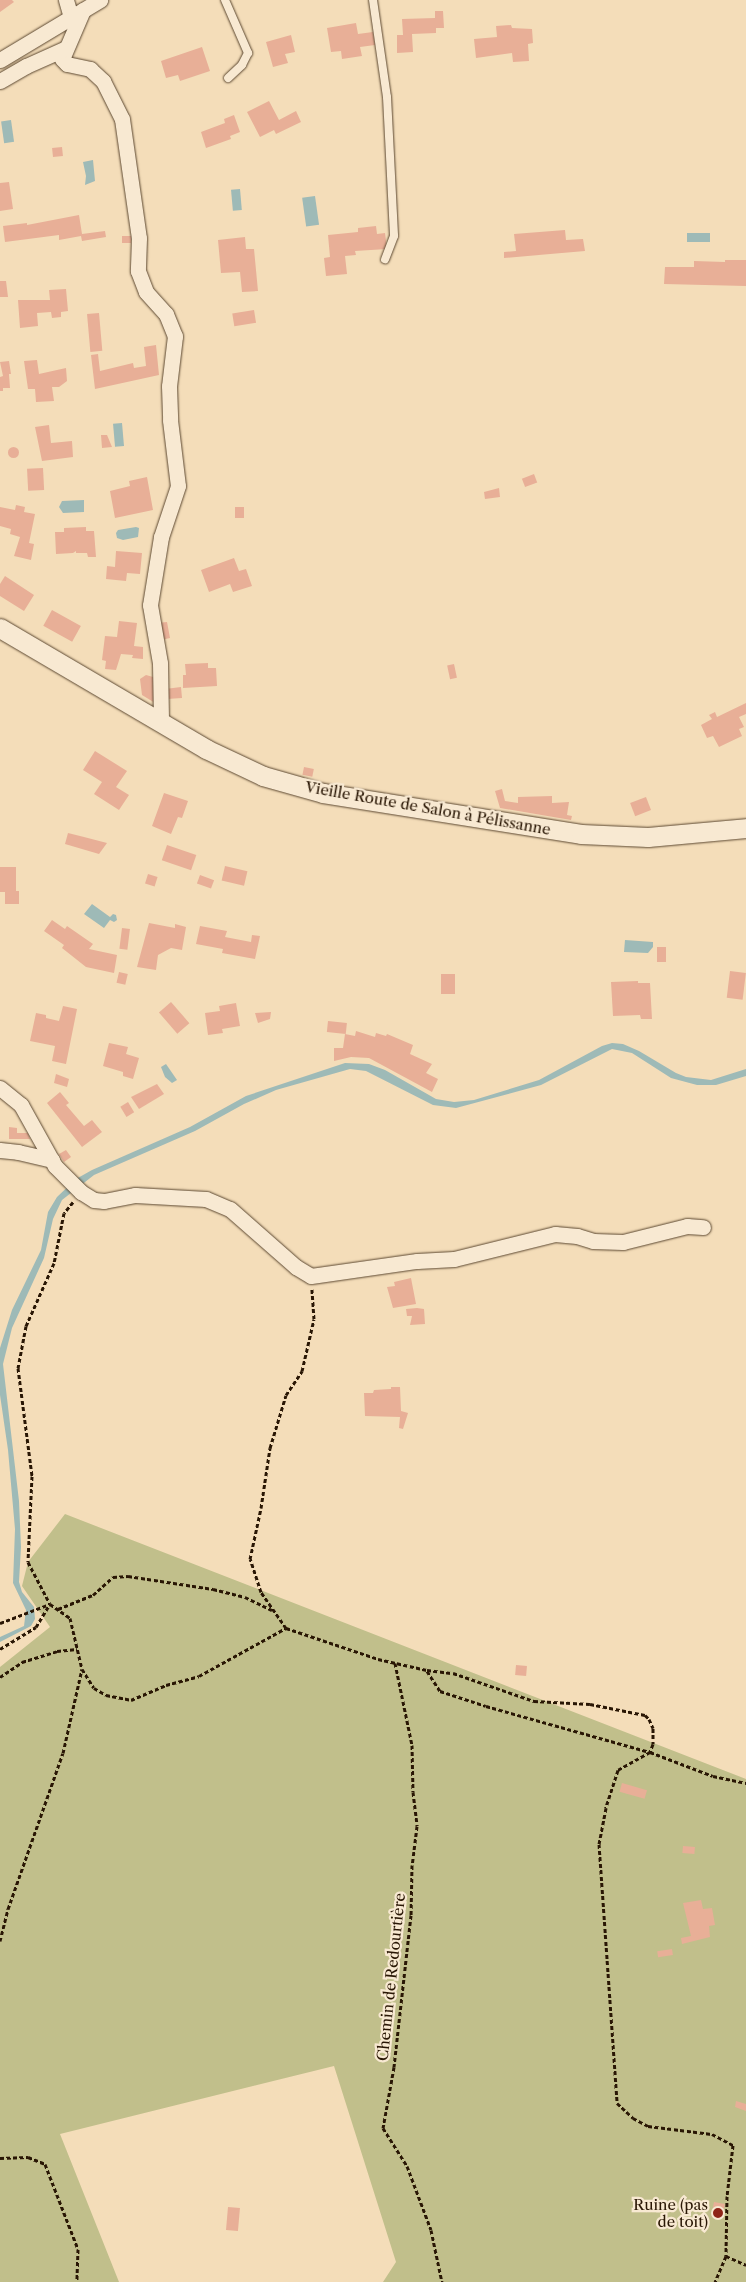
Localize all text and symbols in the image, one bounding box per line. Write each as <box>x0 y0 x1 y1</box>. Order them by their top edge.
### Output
street label: Vieille Route de Salon à Pélissanne <box>304 778 552 838</box>
street label: Chemin de Redourtière <box>373 1892 409 2062</box>
place label: Ruine (pas de toit) <box>633 2195 708 2230</box>
marker: Ruine (pas de toit) <box>712 2207 724 2219</box>

